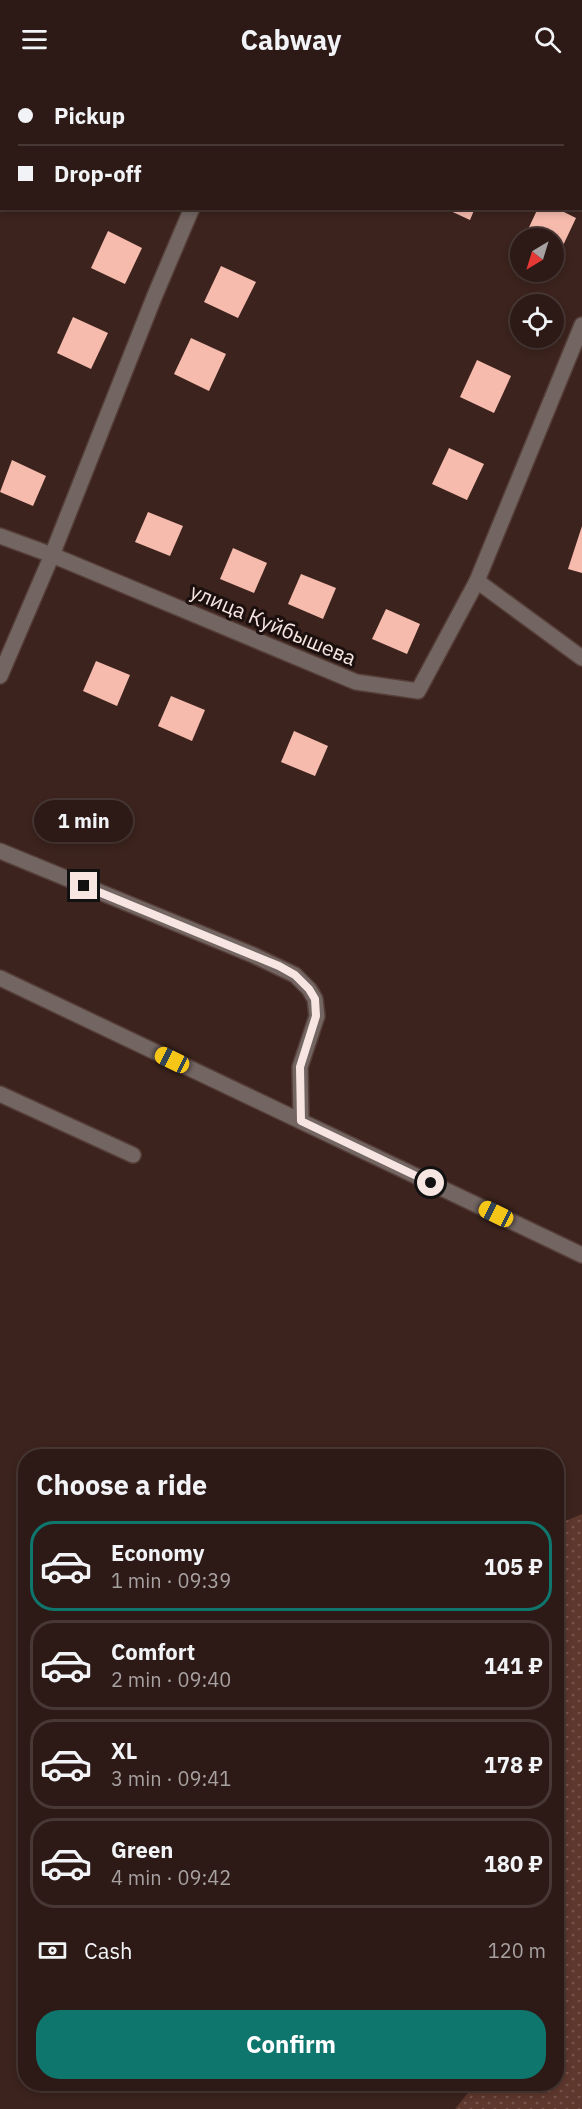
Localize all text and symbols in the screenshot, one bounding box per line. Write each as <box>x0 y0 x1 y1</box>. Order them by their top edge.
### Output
text: Cabway <box>241 22 341 57</box>
icon: menu <box>18 23 51 56</box>
icon: search <box>531 23 564 56</box>
text: Pickup <box>54 101 125 130</box>
text: Drop-off <box>54 159 141 188</box>
north arrow <box>510 228 564 282</box>
map controls <box>510 228 564 348</box>
button: locate <box>510 294 564 348</box>
street label: улица Куйбышева <box>186 577 361 672</box>
callout: 1 min <box>34 799 134 841</box>
text: 1 min <box>57 807 110 834</box>
route end <box>70 872 97 899</box>
car <box>152 1044 192 1076</box>
route start <box>417 1169 444 1196</box>
car <box>476 1198 516 1230</box>
text: Choose a ride <box>36 1467 207 1502</box>
text: Economy <box>111 1538 205 1567</box>
icon: car <box>39 1539 93 1593</box>
text: 105 ₽ <box>484 1552 543 1581</box>
text: 1 min · 09:39 <box>111 1567 231 1594</box>
text: Comfort <box>111 1637 195 1666</box>
icon: car <box>39 1638 93 1692</box>
text: 141 ₽ <box>484 1651 543 1680</box>
text: 2 min · 09:40 <box>111 1666 231 1693</box>
text: XL <box>111 1736 137 1765</box>
icon: car <box>39 1737 93 1791</box>
text: 178 ₽ <box>484 1750 543 1779</box>
text: 3 min · 09:41 <box>111 1765 231 1792</box>
text: Green <box>111 1835 173 1864</box>
icon: car <box>39 1836 93 1890</box>
text: 180 ₽ <box>484 1849 543 1878</box>
text: 4 min · 09:42 <box>111 1864 231 1891</box>
icon: cash <box>36 1934 69 1967</box>
text: Cash <box>84 1936 133 1965</box>
text: 120 m <box>488 1937 546 1964</box>
button: Confirm <box>36 2010 546 2079</box>

